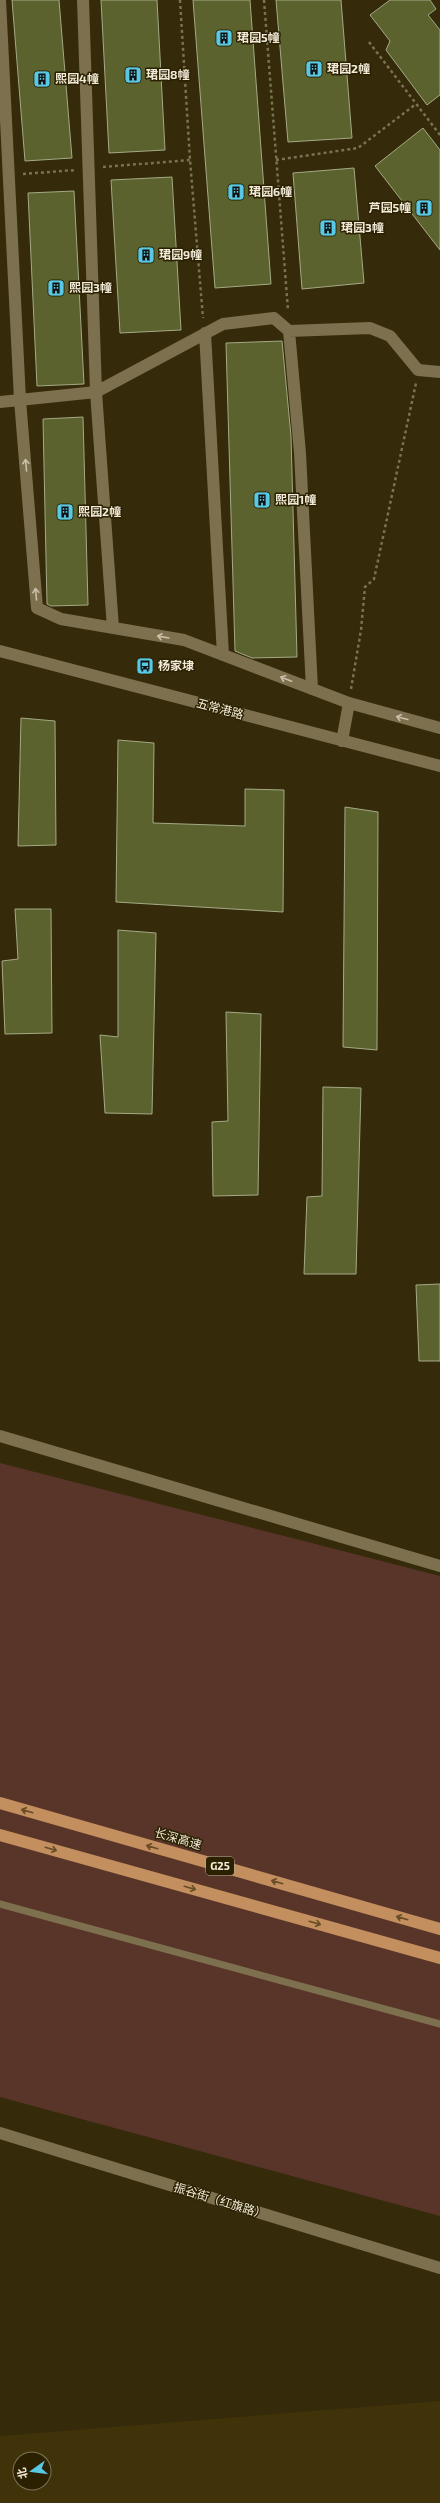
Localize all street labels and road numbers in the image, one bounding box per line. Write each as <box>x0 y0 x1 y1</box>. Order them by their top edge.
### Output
street label: 五常港路 <box>195 695 245 721</box>
street label: 长深高速 <box>153 1825 203 1851</box>
road number: G25 <box>206 1857 234 1875</box>
street label: 振谷街（红旗路） <box>172 2179 268 2221</box>

